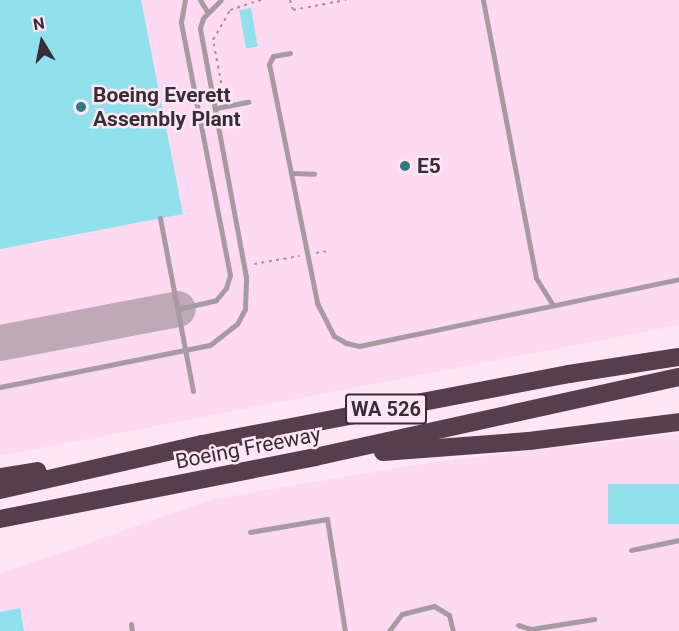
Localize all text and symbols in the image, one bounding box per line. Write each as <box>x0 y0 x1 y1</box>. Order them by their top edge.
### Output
north arrow <box>12 12 72 72</box>
text: N <box>32 13 46 34</box>
place label: Boeing Everett Assembly Plant <box>93 82 241 132</box>
marker: Boeing Everett Assembly Plant <box>74 100 88 114</box>
place label: E5 <box>417 153 441 179</box>
marker: E5 <box>398 159 412 173</box>
road number: WA 526 <box>344 392 428 426</box>
street label: Boeing Freeway <box>173 422 323 474</box>

